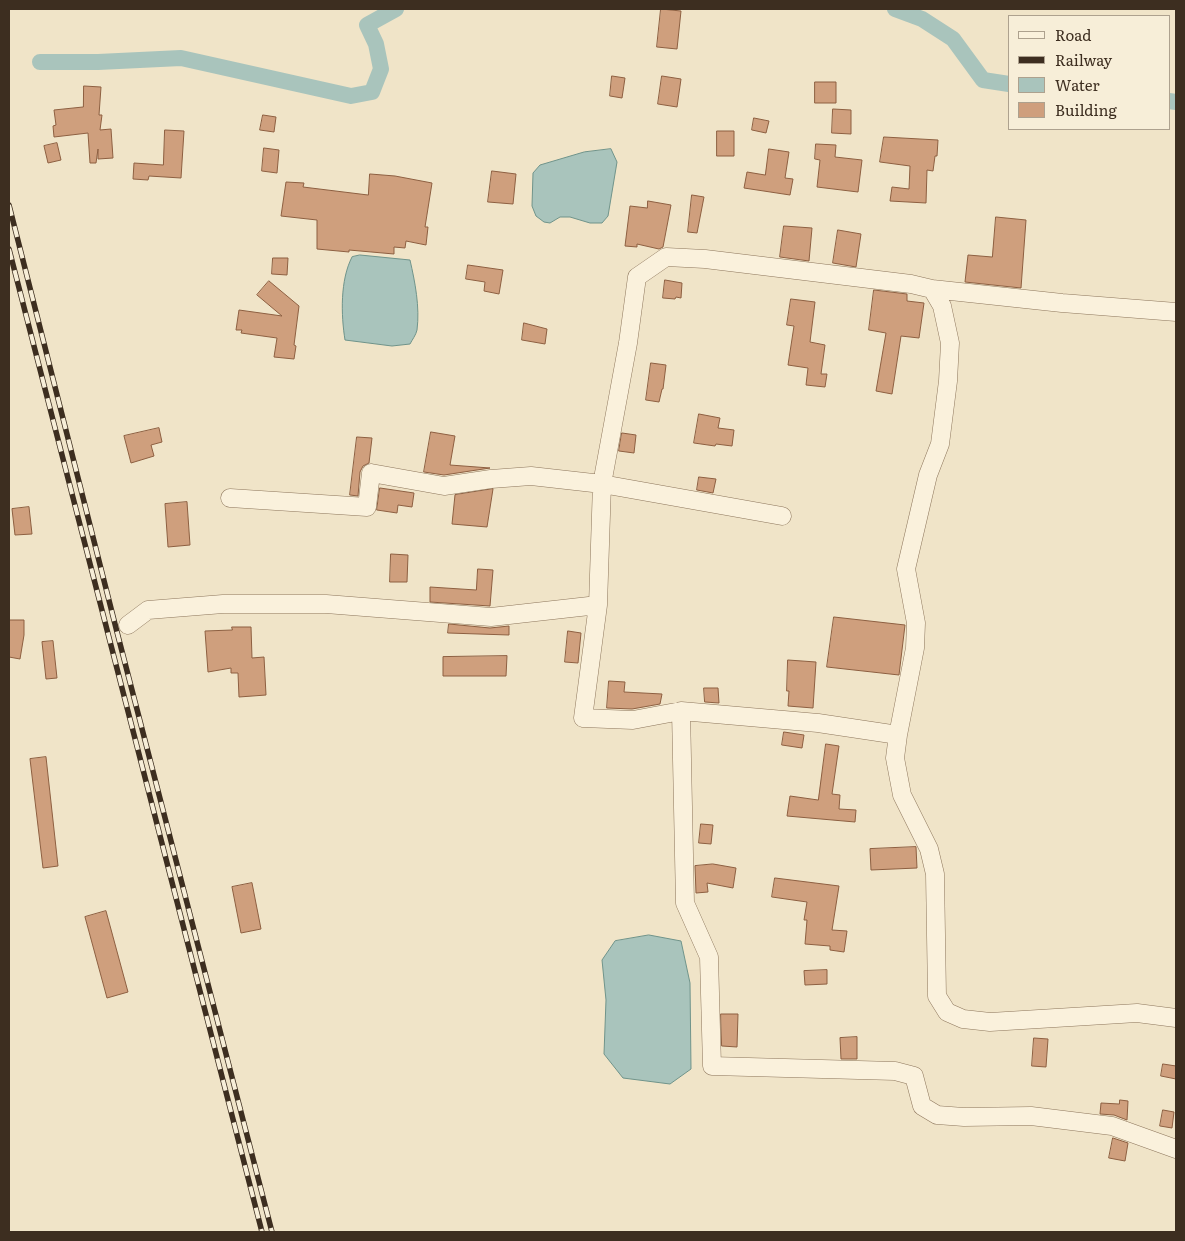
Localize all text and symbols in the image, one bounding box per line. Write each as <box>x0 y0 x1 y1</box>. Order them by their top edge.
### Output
legend <box>1008 15 1170 130</box>
text: Road <box>1055 23 1091 46</box>
text: Railway <box>1055 48 1112 71</box>
text: Water <box>1055 73 1100 96</box>
text: Building <box>1055 98 1117 121</box>

